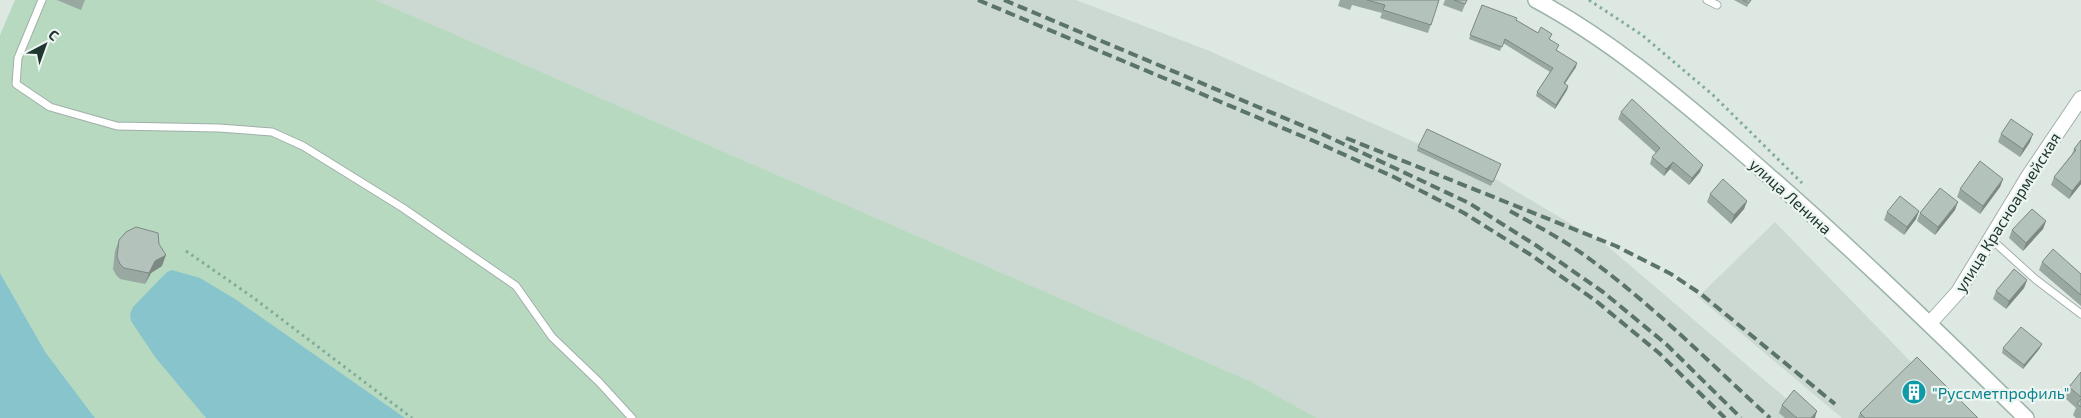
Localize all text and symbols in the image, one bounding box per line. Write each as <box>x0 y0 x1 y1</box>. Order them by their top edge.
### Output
north arrow <box>20 20 70 70</box>
text: С <box>45 26 63 44</box>
street label: улица Красноармейская <box>1950 129 2065 296</box>
street label: улица Ленина <box>1745 154 1836 239</box>
building icon: "Руссметпрофиль" <box>1901 379 1927 405</box>
place label: "Руссметпрофиль" <box>1932 383 2069 403</box>

